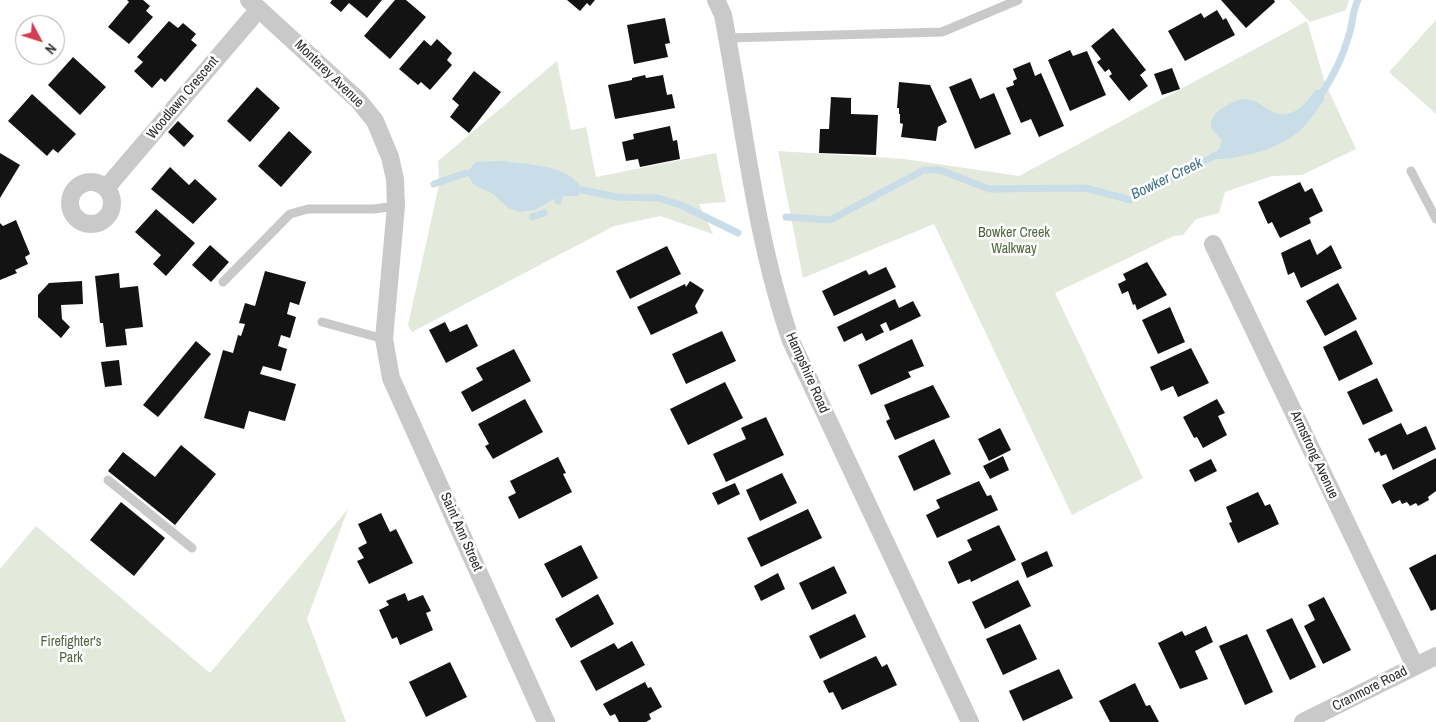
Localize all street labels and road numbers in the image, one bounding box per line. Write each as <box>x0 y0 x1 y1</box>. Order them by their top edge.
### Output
street label: Monterey Avenue <box>291 37 367 111</box>
street label: Woodlawn Crescent <box>144 53 222 143</box>
street label: Hampshire Road <box>782 330 832 416</box>
street label: Armstrong Avenue <box>1286 408 1342 502</box>
street label: Saint Ann Street <box>436 490 486 574</box>
street label: Cranmore Road <box>1330 663 1410 715</box>

